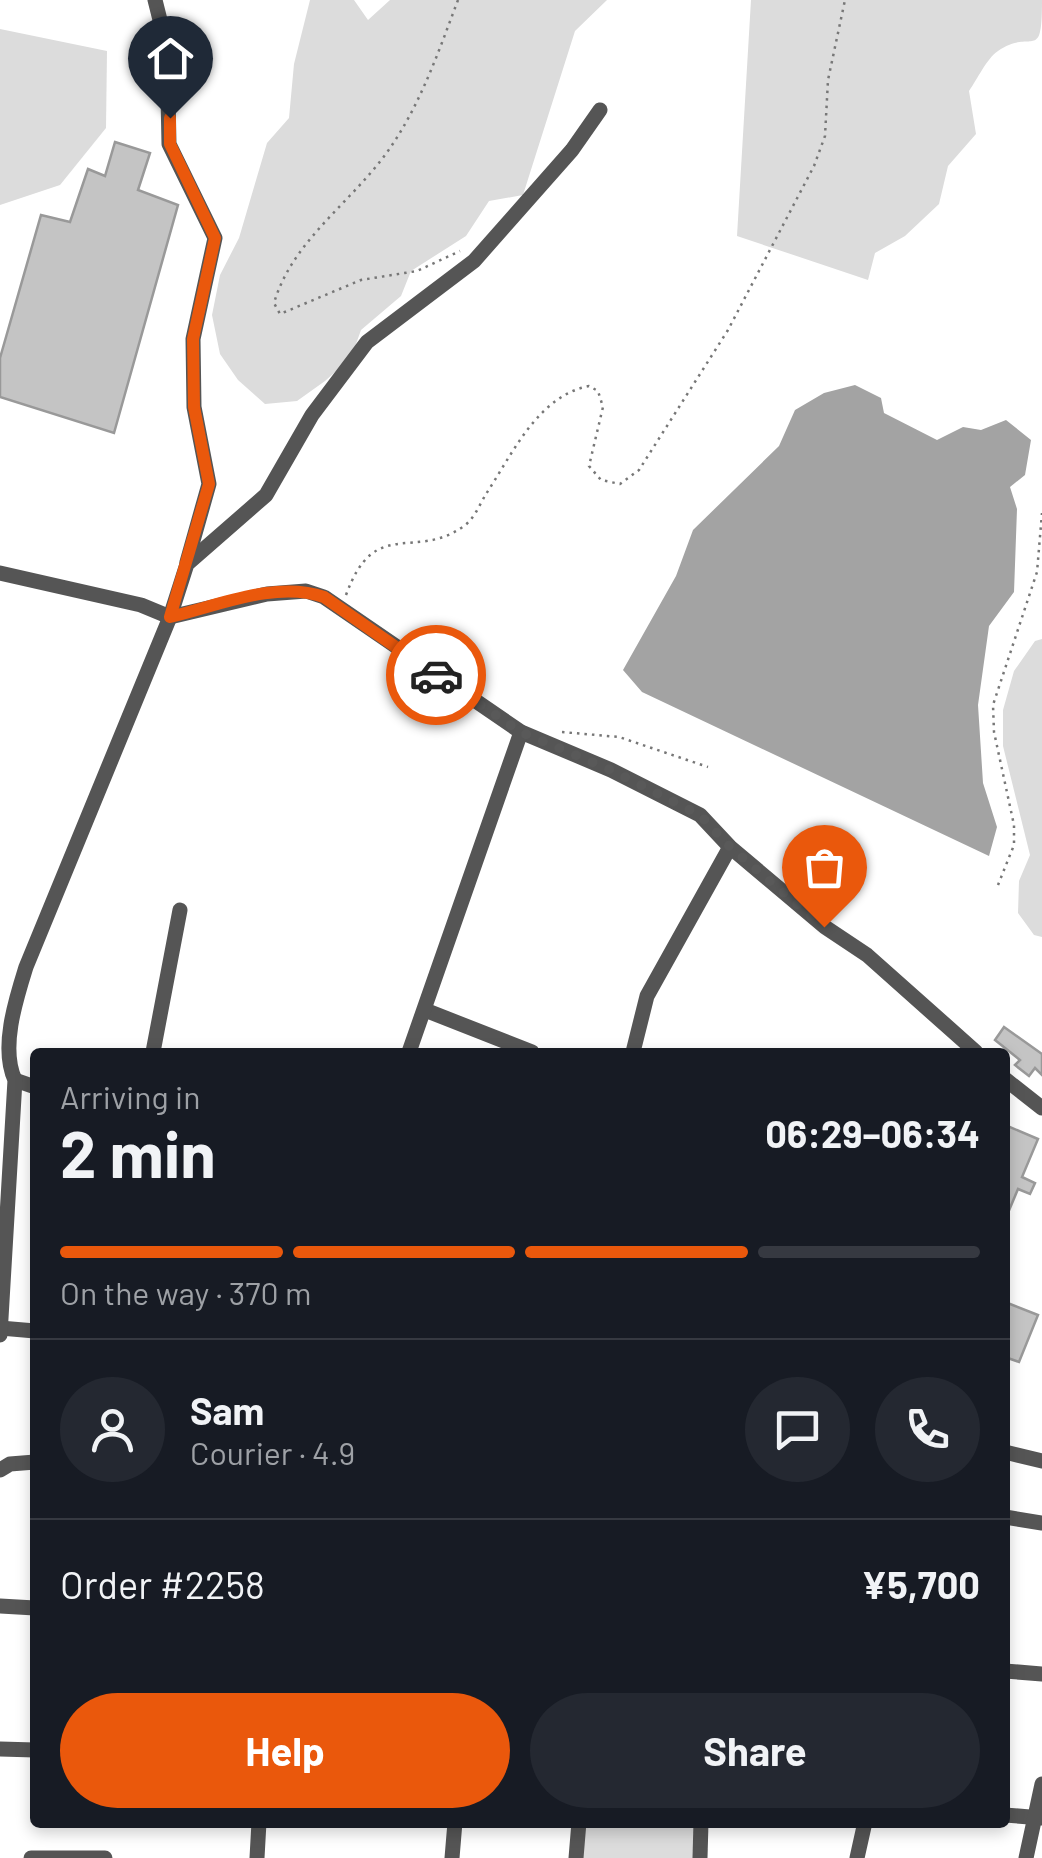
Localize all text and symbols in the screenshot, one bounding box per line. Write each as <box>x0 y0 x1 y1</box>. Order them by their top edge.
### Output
pin <box>128 16 213 119</box>
icon: home <box>143 31 198 86</box>
courier <box>386 625 486 725</box>
icon: car <box>409 648 464 703</box>
pin <box>782 825 867 928</box>
icon: bag <box>797 840 852 895</box>
text: Arriving in <box>60 1077 200 1115</box>
text: 06:29–06:34 <box>765 1110 980 1156</box>
text: 2 min <box>60 1113 216 1191</box>
text: On the way · 370 m <box>60 1273 311 1311</box>
button: person <box>60 1377 165 1482</box>
button: chat <box>745 1377 850 1482</box>
button: phone <box>875 1377 980 1482</box>
text: Sam <box>190 1387 264 1433</box>
text: Courier · 4.9 <box>190 1433 355 1471</box>
text: Order #2258 <box>60 1561 265 1607</box>
text: ¥5,700 <box>861 1561 980 1607</box>
button: Help <box>60 1693 510 1808</box>
button: Share <box>530 1693 980 1808</box>

